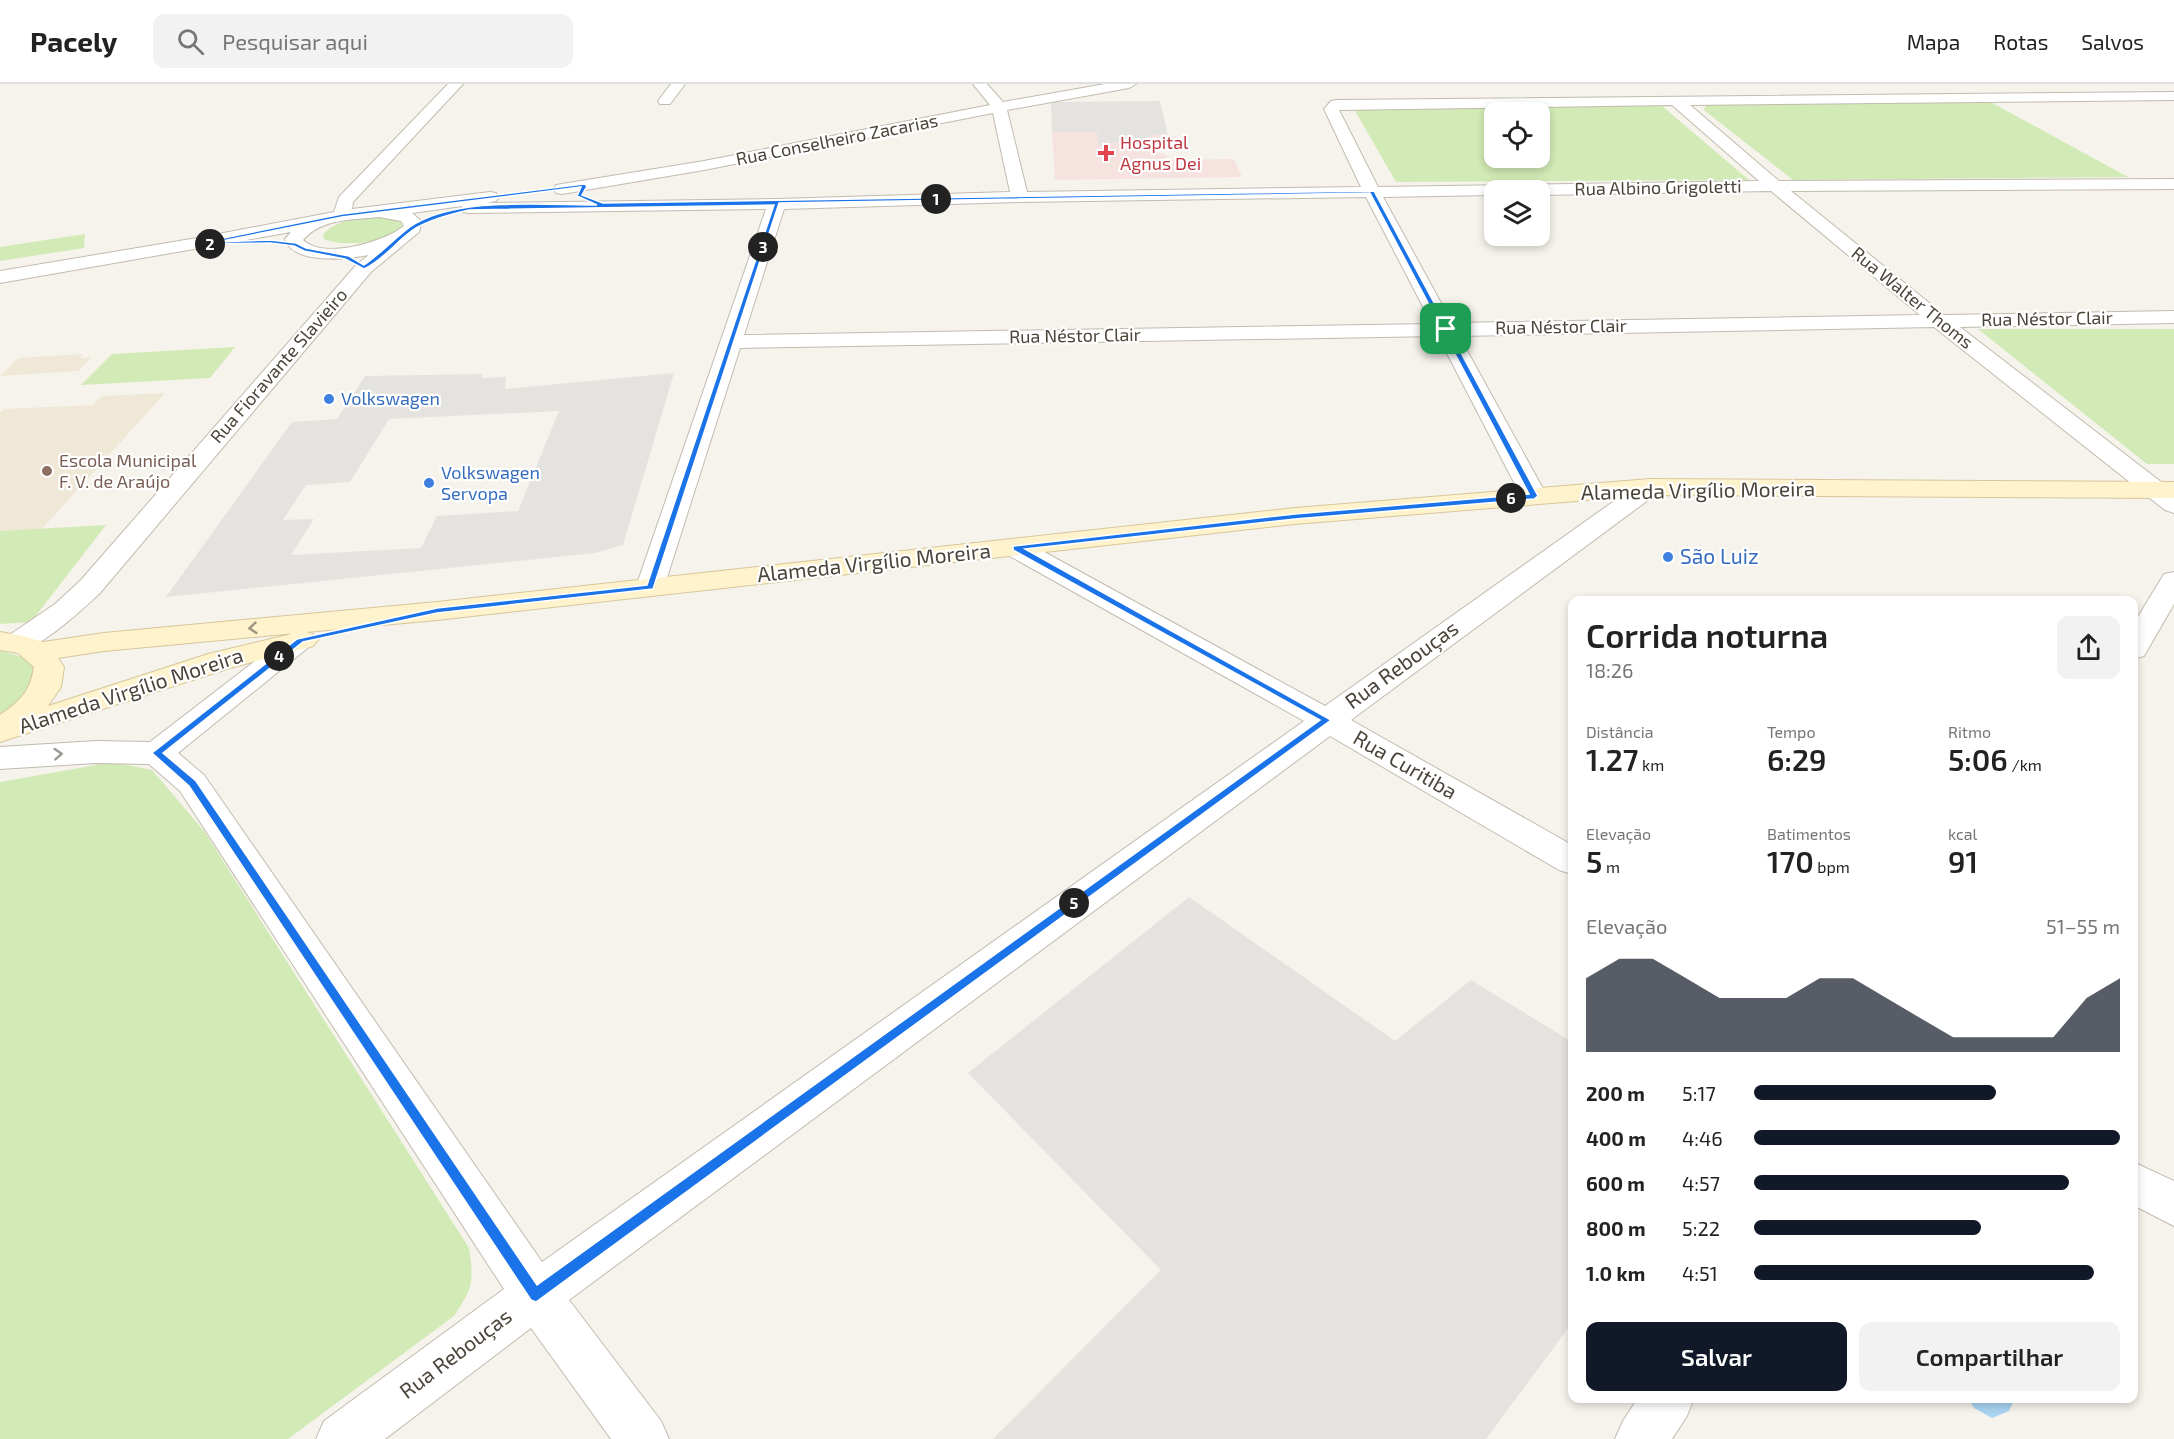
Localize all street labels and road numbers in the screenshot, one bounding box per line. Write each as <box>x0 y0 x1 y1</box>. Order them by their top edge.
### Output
street label: Rua Conselheiro Zacarias <box>734 109 940 169</box>
street label: Rua Albino Grigoletti <box>1574 175 1742 199</box>
street label: Rua Walter Thoms <box>1847 241 1978 353</box>
street label: Rua Fioravante Slavieiro <box>205 283 351 447</box>
street label: Rua Néstor Clair <box>1981 306 2113 330</box>
street label: Rua Néstor Clair <box>1495 314 1627 338</box>
street label: Rua Néstor Clair <box>1009 323 1141 347</box>
street label: Alameda Virgílio Moreira <box>1581 475 1815 504</box>
street label: Alameda Virgílio Moreira <box>756 537 992 586</box>
street label: Rua Rebouças <box>1340 614 1464 715</box>
street label: Alameda Virgílio Moreira <box>15 641 246 738</box>
street label: Rua Curitiba <box>1350 724 1462 803</box>
street label: Rua Rebouças <box>394 1303 517 1405</box>

